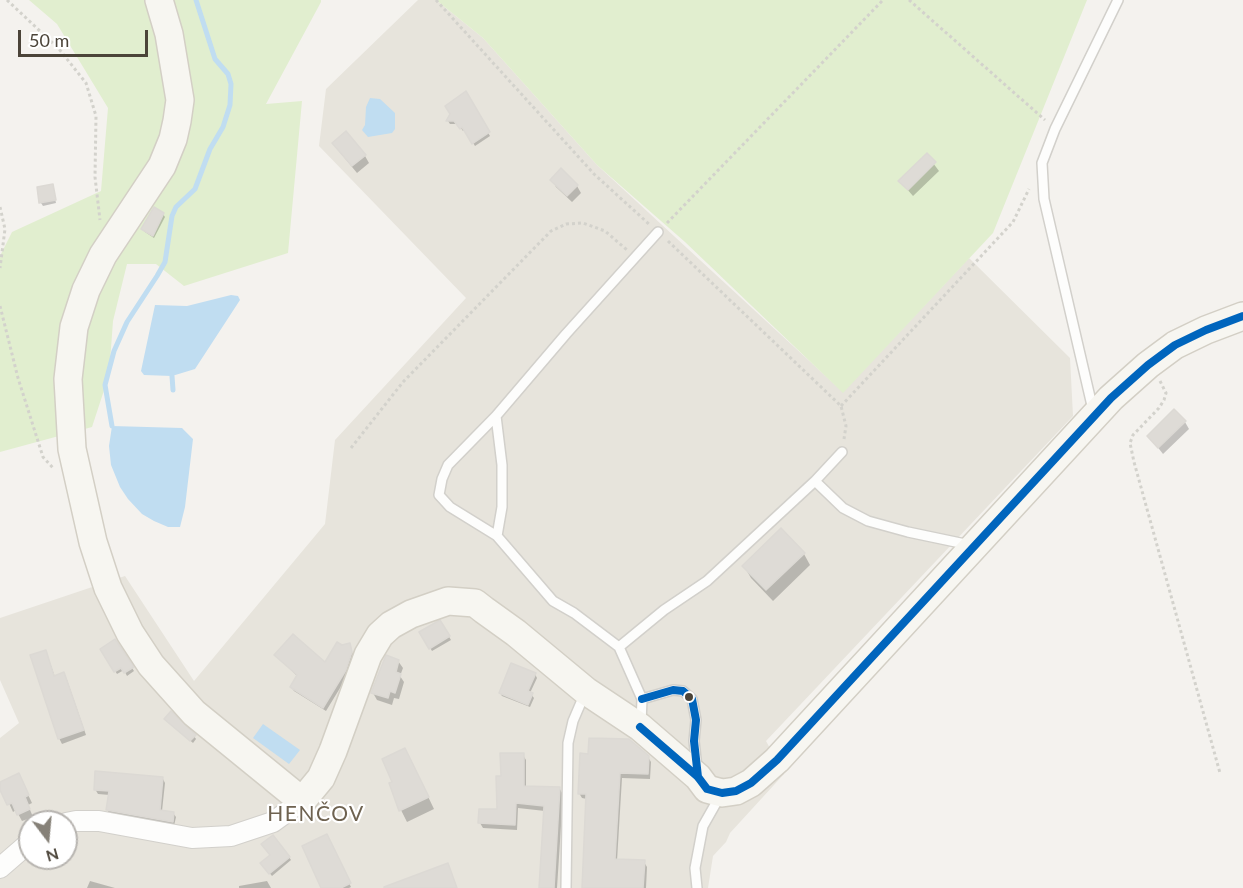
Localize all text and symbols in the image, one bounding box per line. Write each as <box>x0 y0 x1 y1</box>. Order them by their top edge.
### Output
scale bar <box>21 18 152 56</box>
text: 50 m <box>29 29 69 51</box>
unlabelled marker <box>683 691 695 703</box>
district label: HENČOV <box>267 801 365 827</box>
north arrow <box>18 810 78 870</box>
text: N <box>44 845 61 867</box>

